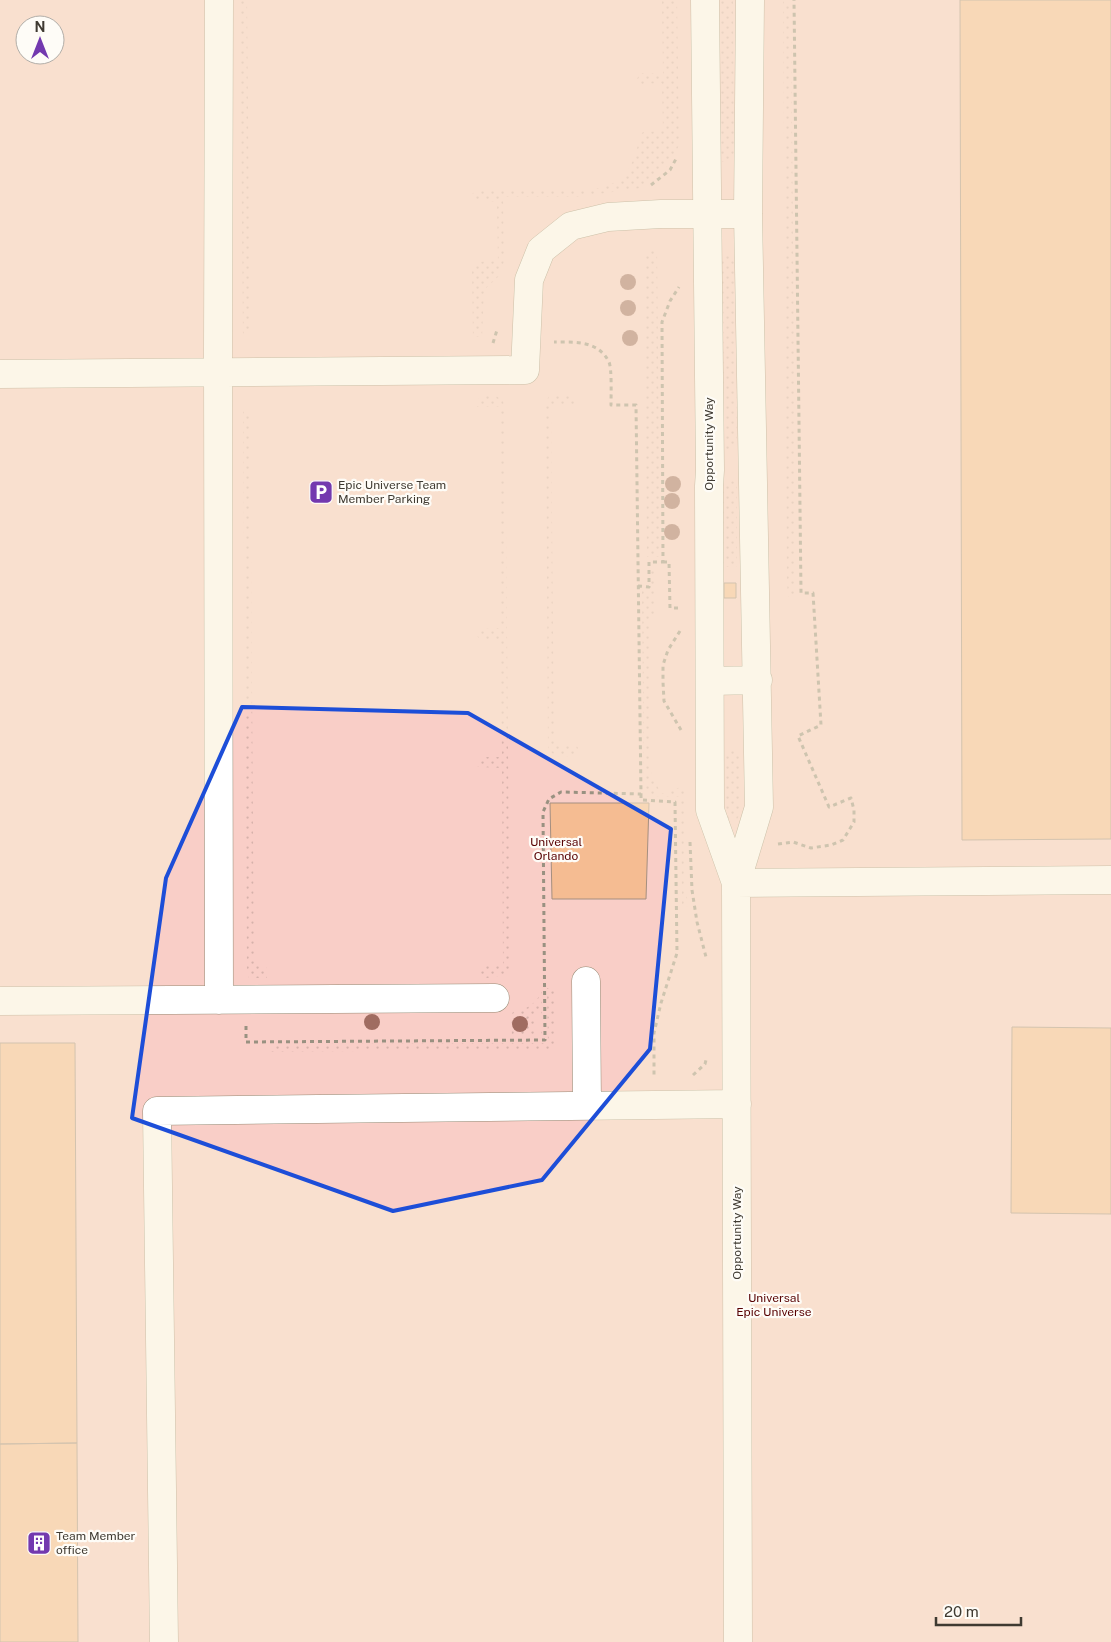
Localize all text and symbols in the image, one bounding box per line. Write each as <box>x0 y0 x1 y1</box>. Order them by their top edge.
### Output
north arrow <box>15 15 65 65</box>
text: N <box>35 19 45 35</box>
street label: Opportunity Way <box>702 397 716 491</box>
place label: Epic Universe Team Member Parking <box>338 478 446 506</box>
parking icon: Epic Universe Team Member Parking <box>308 479 334 505</box>
park label: Universal Orlando <box>530 835 582 863</box>
street label: Opportunity Way <box>730 1186 744 1280</box>
park label: Universal Epic Universe <box>736 1291 812 1319</box>
place label: Team Member office <box>56 1529 136 1557</box>
building icon: Team Member office <box>26 1530 52 1556</box>
scale bar <box>936 1594 1021 1626</box>
text: 20 m <box>944 1603 979 1620</box>

